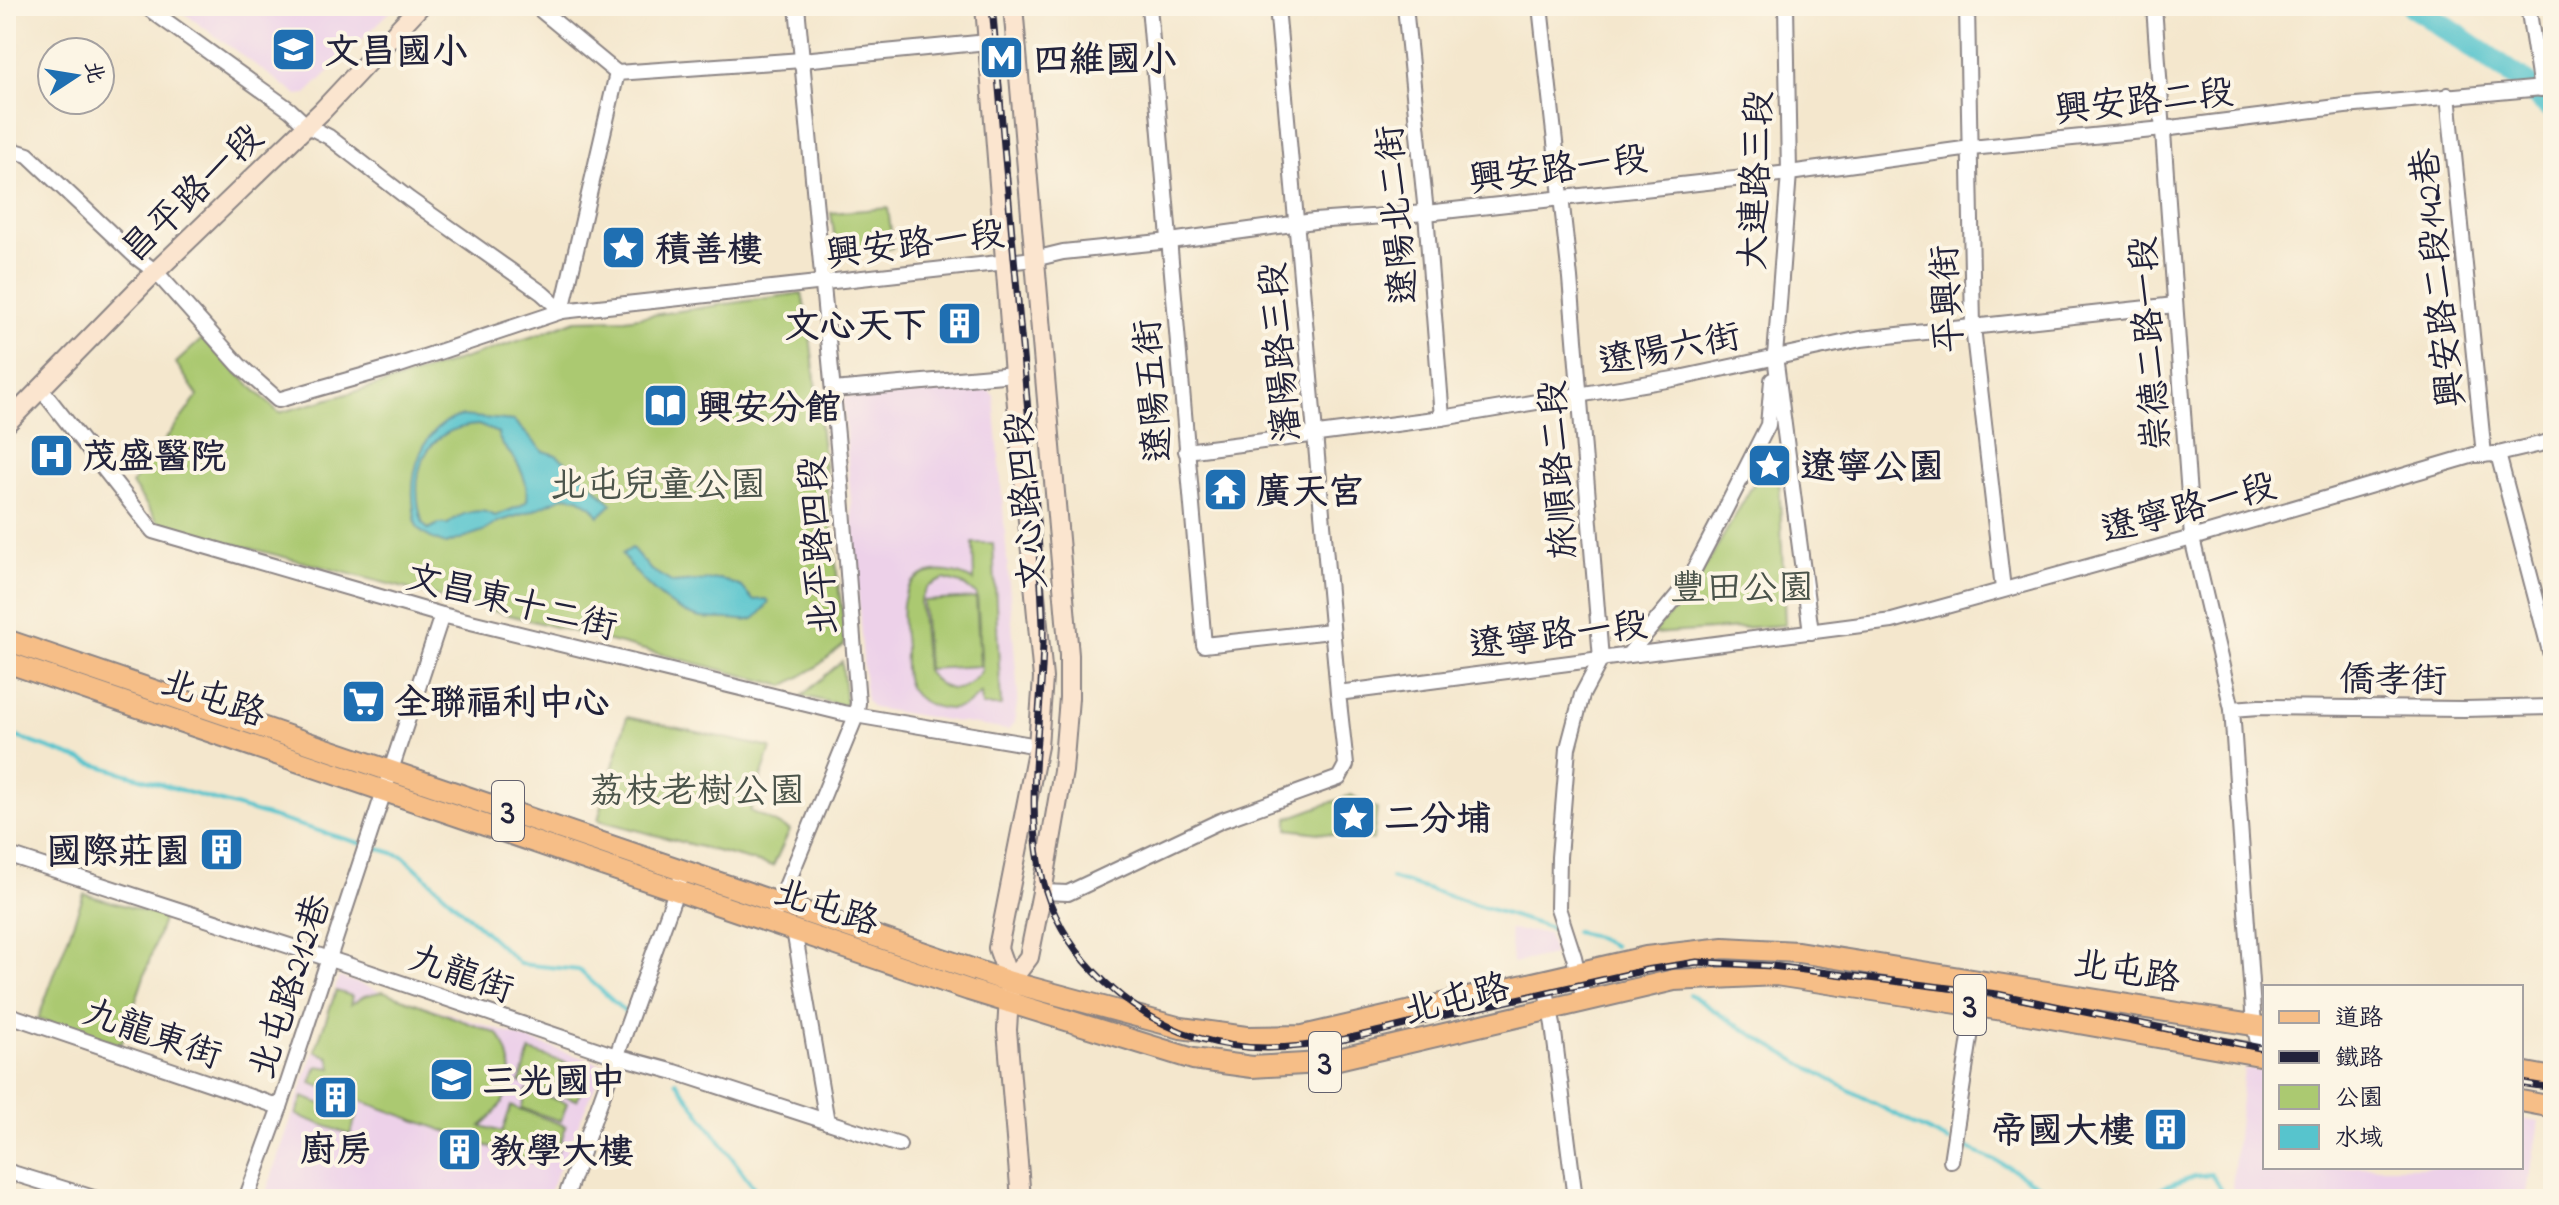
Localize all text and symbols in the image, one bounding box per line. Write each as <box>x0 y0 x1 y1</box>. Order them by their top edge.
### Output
school or university icon: 文昌國小 <box>269 26 317 74</box>
place label: 文昌國小 <box>324 28 468 81</box>
metro station icon: 四維國小 <box>978 34 1026 82</box>
north arrow <box>36 36 116 116</box>
place label: 四維國小 <box>1033 36 1177 89</box>
text: 北 <box>75 58 111 87</box>
street label: 興安路二段 <box>2052 68 2237 139</box>
street label: 大連路三段 <box>1729 89 1788 271</box>
street label: 昌平路一段 <box>111 114 277 277</box>
street label: 遼陽北二街 <box>1365 123 1434 307</box>
street label: 興安路一段 <box>1466 134 1651 209</box>
street label: 興安路二段142巷 <box>2401 145 2480 410</box>
street label: 興安路一段 <box>823 209 1008 284</box>
place icon: 積善樓 <box>600 224 648 272</box>
place label: 積善樓 <box>655 226 763 279</box>
street label: 崇德二路一段 <box>2119 234 2186 453</box>
street label: 平興街 <box>1920 243 1979 354</box>
street label: 瀋陽路三段 <box>1248 260 1317 444</box>
building icon: 文心天下 <box>935 300 983 348</box>
place label: 文心天下 <box>784 302 928 355</box>
street label: 遼陽六街 <box>1594 312 1746 391</box>
street label: 遼陽五街 <box>1123 317 1188 465</box>
street label: 旅順路二段 <box>1528 378 1593 561</box>
library icon: 興安分館 <box>642 382 690 430</box>
place label: 興安分館 <box>697 384 841 437</box>
street label: 文心路四段 <box>994 409 1063 593</box>
hospital icon: 茂盛醫院 <box>27 431 75 479</box>
place label: 茂盛醫院 <box>82 433 226 486</box>
place icon: 遼寧公園 <box>1745 441 1793 489</box>
place label: 遼寧公園 <box>1800 443 1944 496</box>
street label: 北平路四段 <box>788 454 853 637</box>
park label: 北屯兒童公園 <box>550 461 766 514</box>
street label: 遼寧路一段 <box>2095 461 2283 559</box>
temple icon: 廣天宮 <box>1201 466 1249 514</box>
place label: 廣天宮 <box>1256 468 1364 521</box>
street label: 文昌東十二街 <box>400 553 622 656</box>
park label: 豐田公園 <box>1670 564 1814 617</box>
street label: 遼寧路一段 <box>1466 600 1651 675</box>
street label: 僑孝街 <box>2338 655 2447 710</box>
street label: 北屯路 <box>153 658 272 743</box>
supermarket icon: 全聯福利中心 <box>339 677 387 725</box>
place label: 全聯福利中心 <box>394 679 610 732</box>
park label: 荔枝老樹公園 <box>589 767 805 820</box>
road number: 3 <box>492 781 524 841</box>
place icon: 二分埔 <box>1329 793 1377 841</box>
place label: 二分埔 <box>1384 795 1492 848</box>
building icon: 國際莊園 <box>197 826 245 874</box>
place label: 國際莊園 <box>46 828 190 881</box>
street label: 北屯路 <box>766 867 885 951</box>
street label: 北屯路212巷 <box>238 888 347 1087</box>
street label: 九龍街 <box>401 934 520 1019</box>
street label: 北屯路 <box>2069 939 2184 1008</box>
street label: 北屯路 <box>1398 963 1516 1040</box>
road number: 3 <box>1954 975 1986 1035</box>
legend <box>2263 985 2523 1169</box>
street label: 九龍東街 <box>75 988 228 1085</box>
text: 道路 <box>2335 1002 2383 1037</box>
road number: 3 <box>1309 1032 1341 1092</box>
text: 鐵路 <box>2335 1042 2383 1077</box>
school or university icon: 三光國中 <box>427 1056 475 1104</box>
place label: 三光國中 <box>482 1058 626 1111</box>
building icon: 廚房 <box>312 1074 360 1122</box>
text: 公園 <box>2335 1082 2383 1117</box>
building icon: 帝國大樓 <box>2142 1105 2190 1153</box>
place label: 帝國大樓 <box>1991 1107 2135 1160</box>
text: 水域 <box>2335 1122 2383 1157</box>
place label: 廚房 <box>300 1126 372 1179</box>
building icon: 教學大樓 <box>435 1126 483 1174</box>
place label: 教學大樓 <box>490 1128 634 1181</box>

